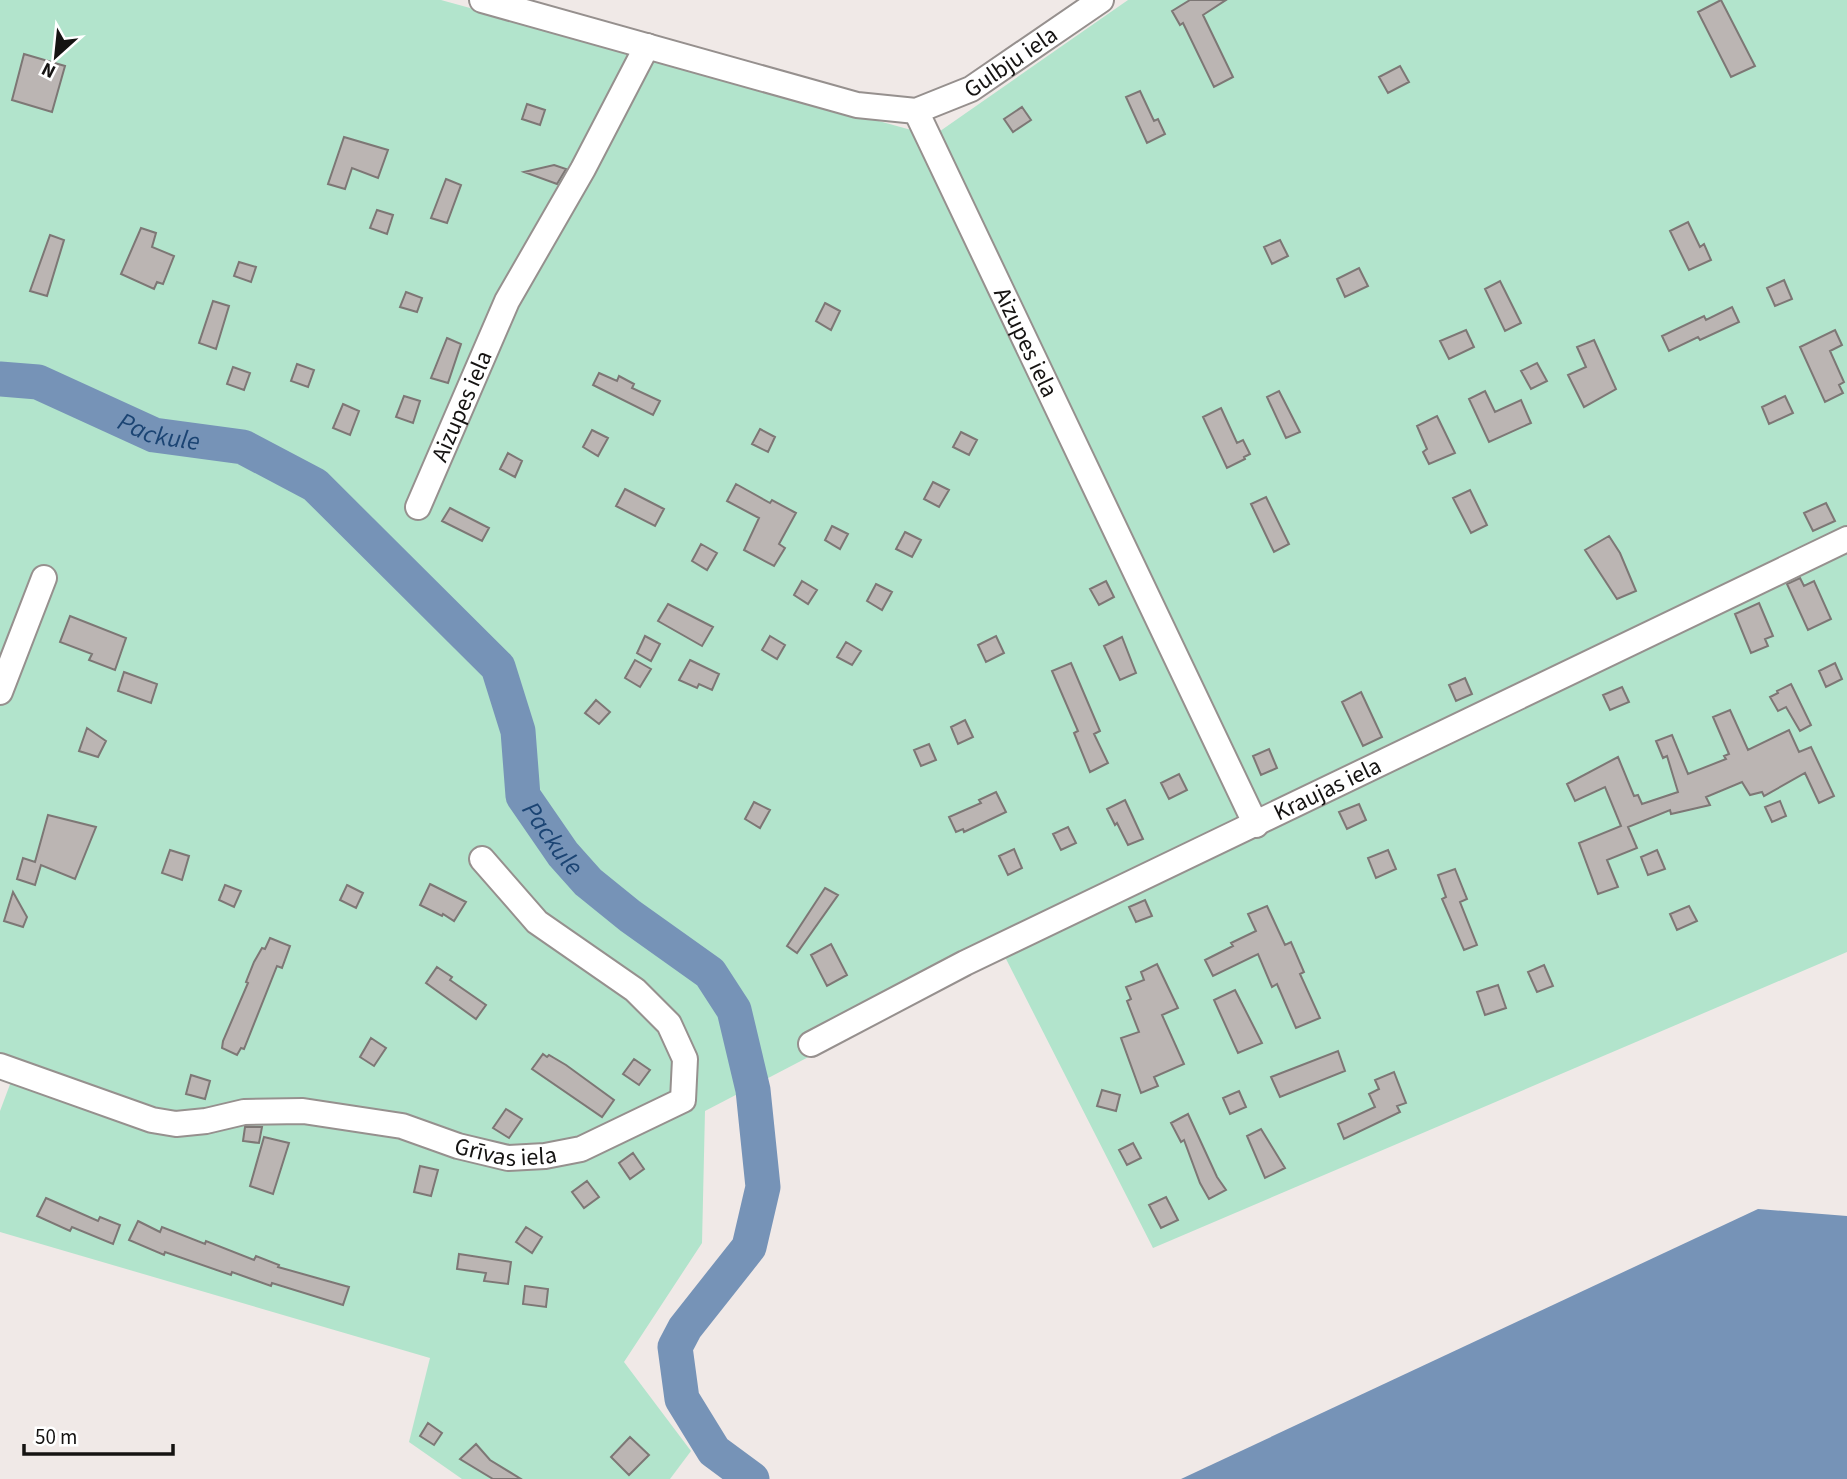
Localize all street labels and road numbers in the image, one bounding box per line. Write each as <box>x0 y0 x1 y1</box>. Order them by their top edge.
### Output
street label: Gulbju iela <box>957 17 1065 107</box>
street label: Aizupes iela <box>985 281 1067 403</box>
street label: Aizupes iela <box>422 345 501 467</box>
street label: Kraujas iela <box>1268 748 1387 830</box>
street label: Grīvas iela <box>451 1128 560 1176</box>

